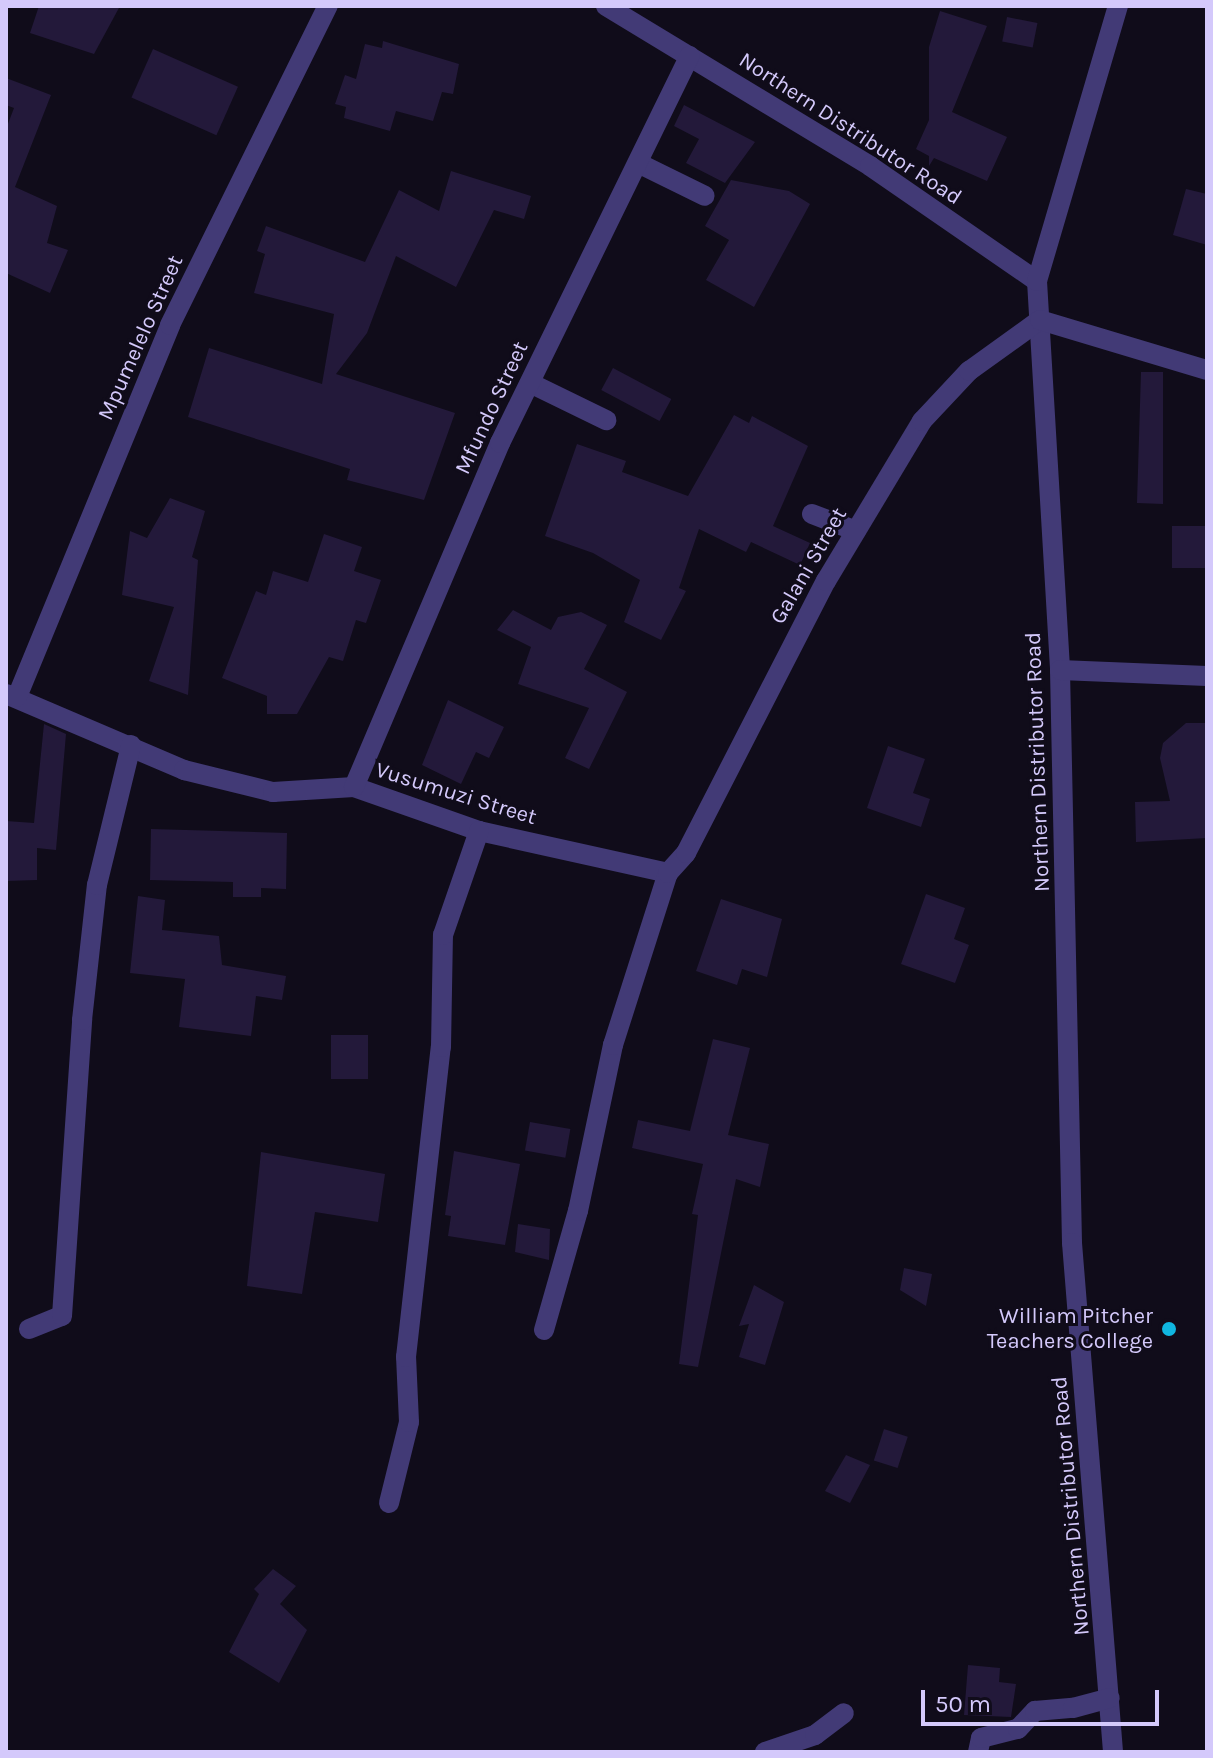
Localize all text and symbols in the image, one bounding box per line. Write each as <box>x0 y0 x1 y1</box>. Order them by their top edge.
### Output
street label: Northern Distributor Road <box>734 47 966 211</box>
street label: Mpumelelo Street <box>93 251 189 425</box>
street label: Mfundo Street <box>450 337 534 479</box>
street label: Galani Street <box>765 503 853 629</box>
street label: Northern Distributor Road <box>1020 632 1056 892</box>
street label: Vusumuzi Street <box>372 757 540 831</box>
place label: William Pitcher Teachers College <box>987 1303 1153 1354</box>
marker: William Pitcher Teachers College <box>1160 1320 1178 1338</box>
street label: Northern Distributor Road <box>1047 1375 1095 1637</box>
scale bar <box>925 1674 1163 1724</box>
text: 50 m <box>935 1690 991 1718</box>

